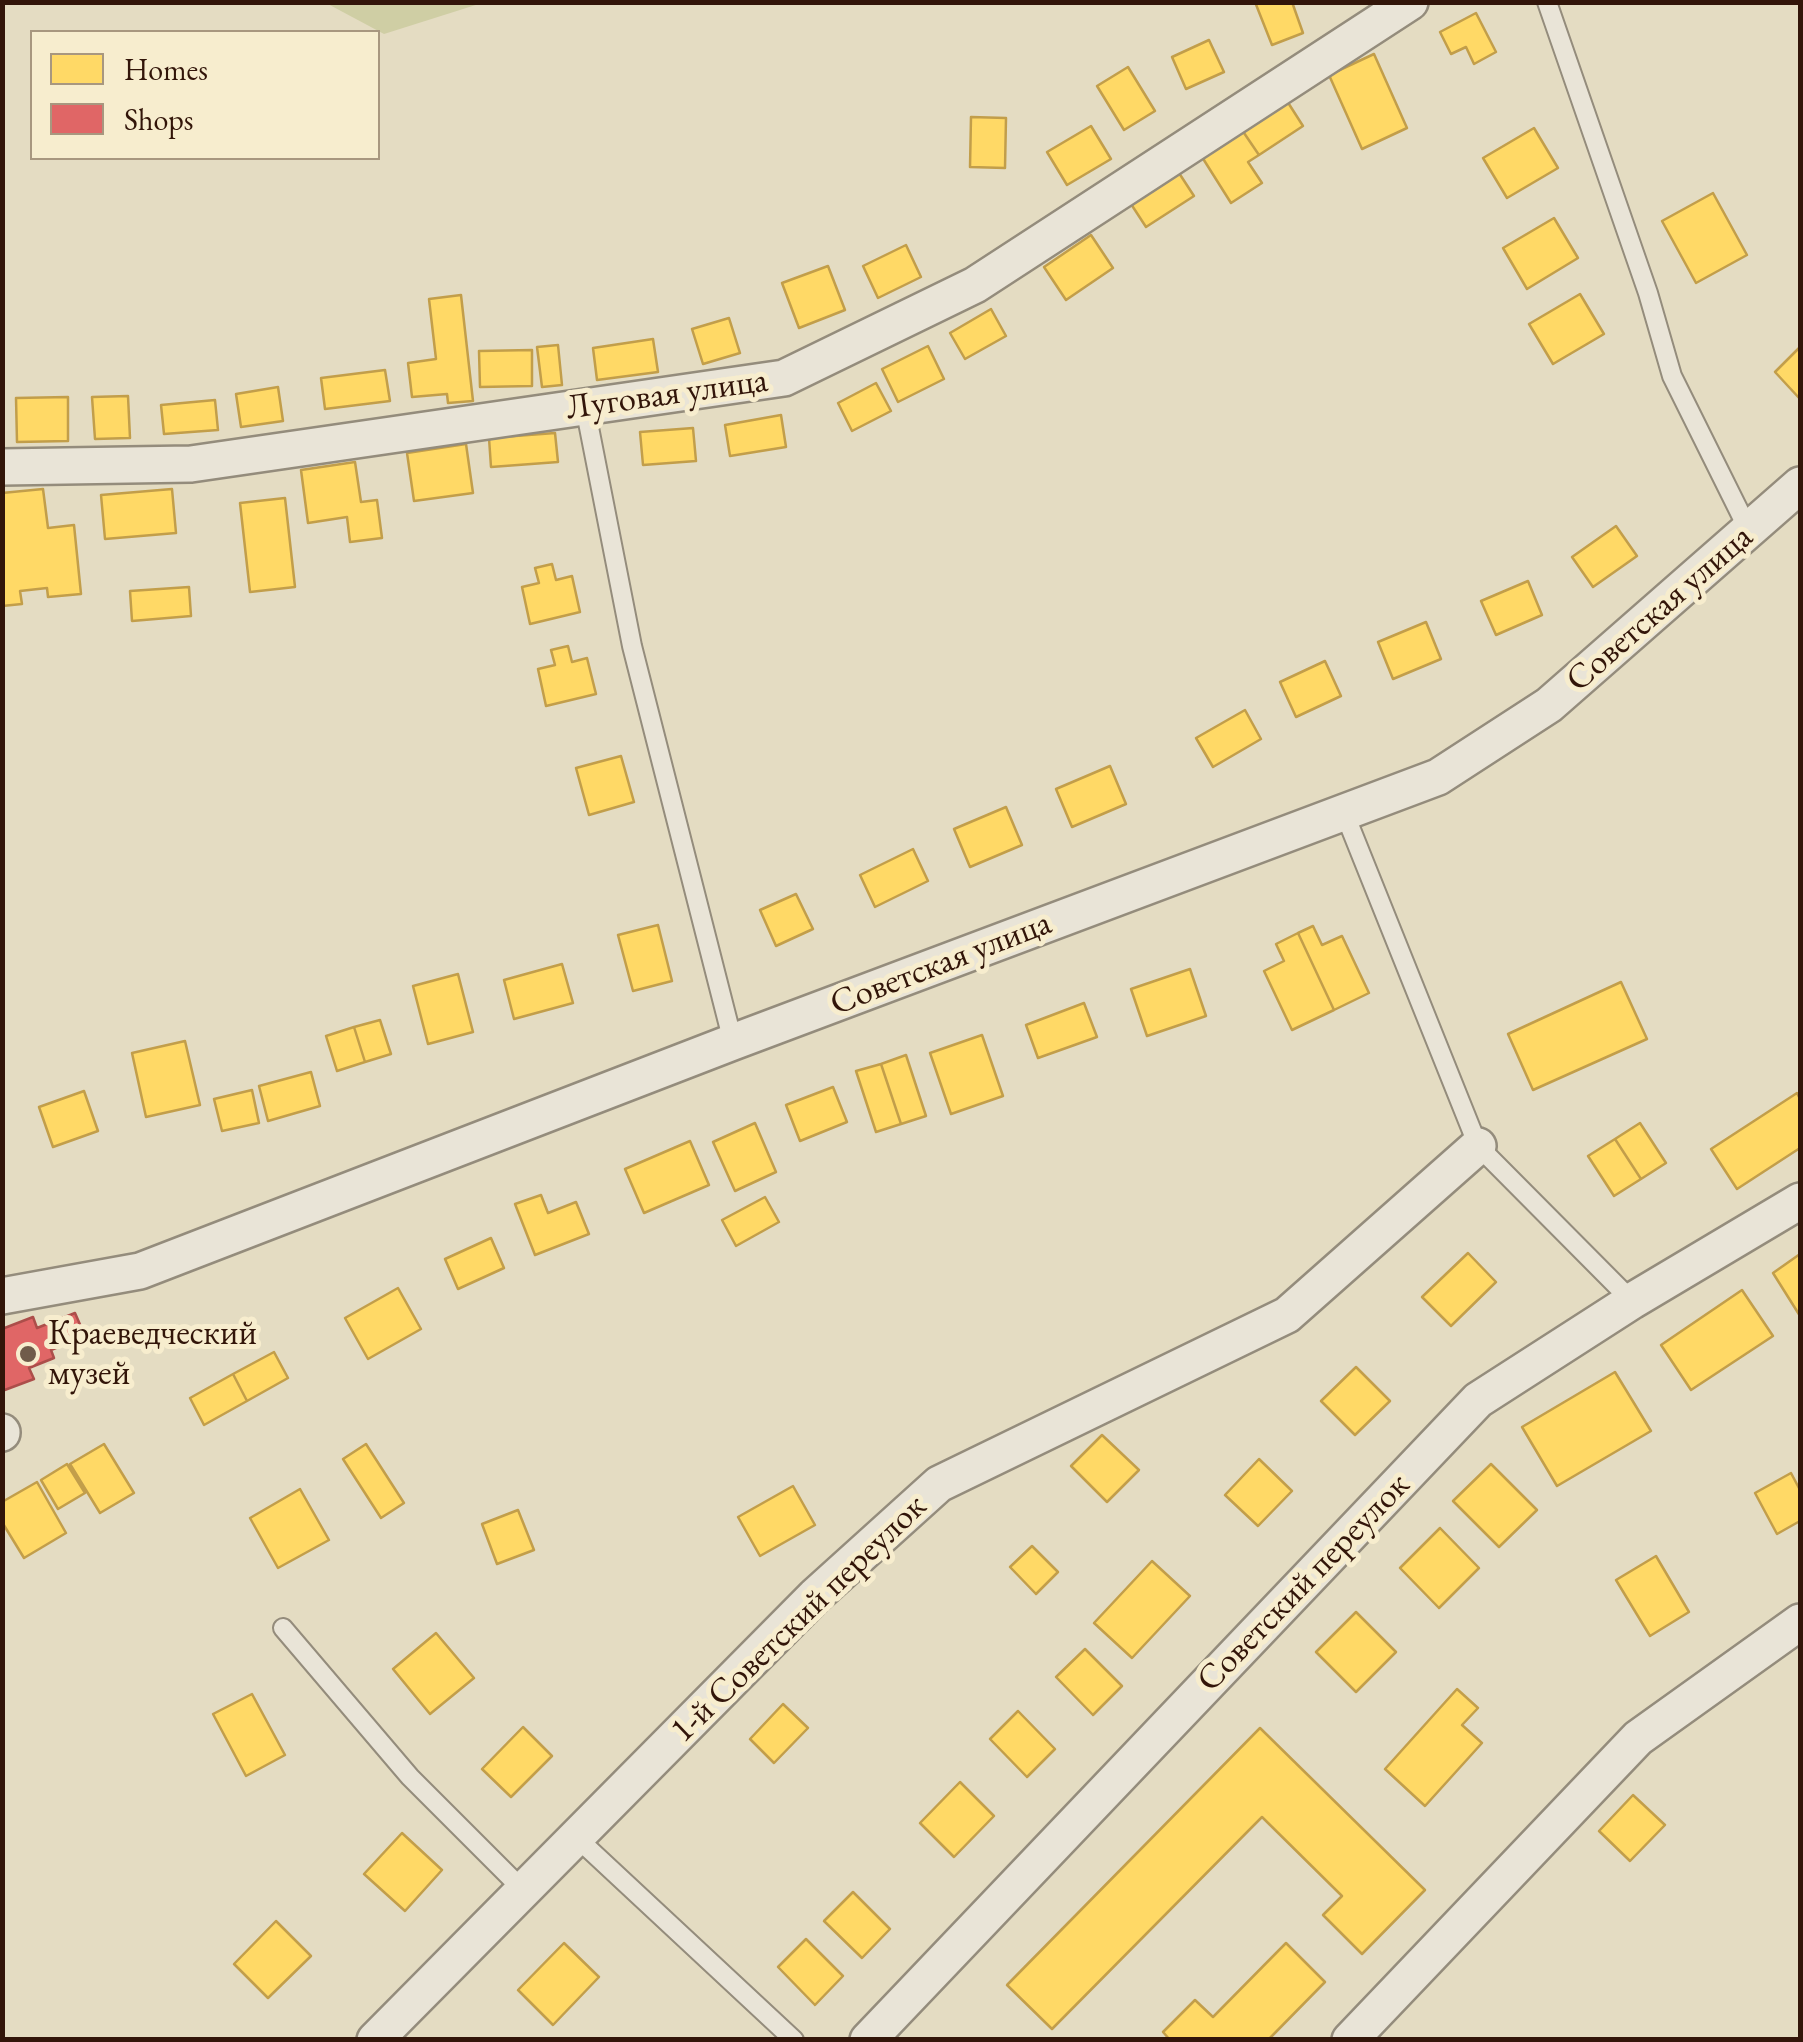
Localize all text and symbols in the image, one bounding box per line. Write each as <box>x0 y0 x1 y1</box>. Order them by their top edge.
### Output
legend <box>30 30 380 160</box>
text: Homes <box>124 50 208 89</box>
text: Shops <box>124 100 194 139</box>
street label: Луговая улица <box>564 360 770 430</box>
street label: Советская улица <box>1558 517 1762 701</box>
street label: Советская улица <box>825 903 1057 1025</box>
place label: Краеведческий музей <box>48 1313 257 1395</box>
marker: Краеведческий музей <box>17 1343 39 1365</box>
street label: Советский переулок <box>1189 1465 1419 1701</box>
street label: 1-й Советский переулок <box>662 1486 936 1752</box>

